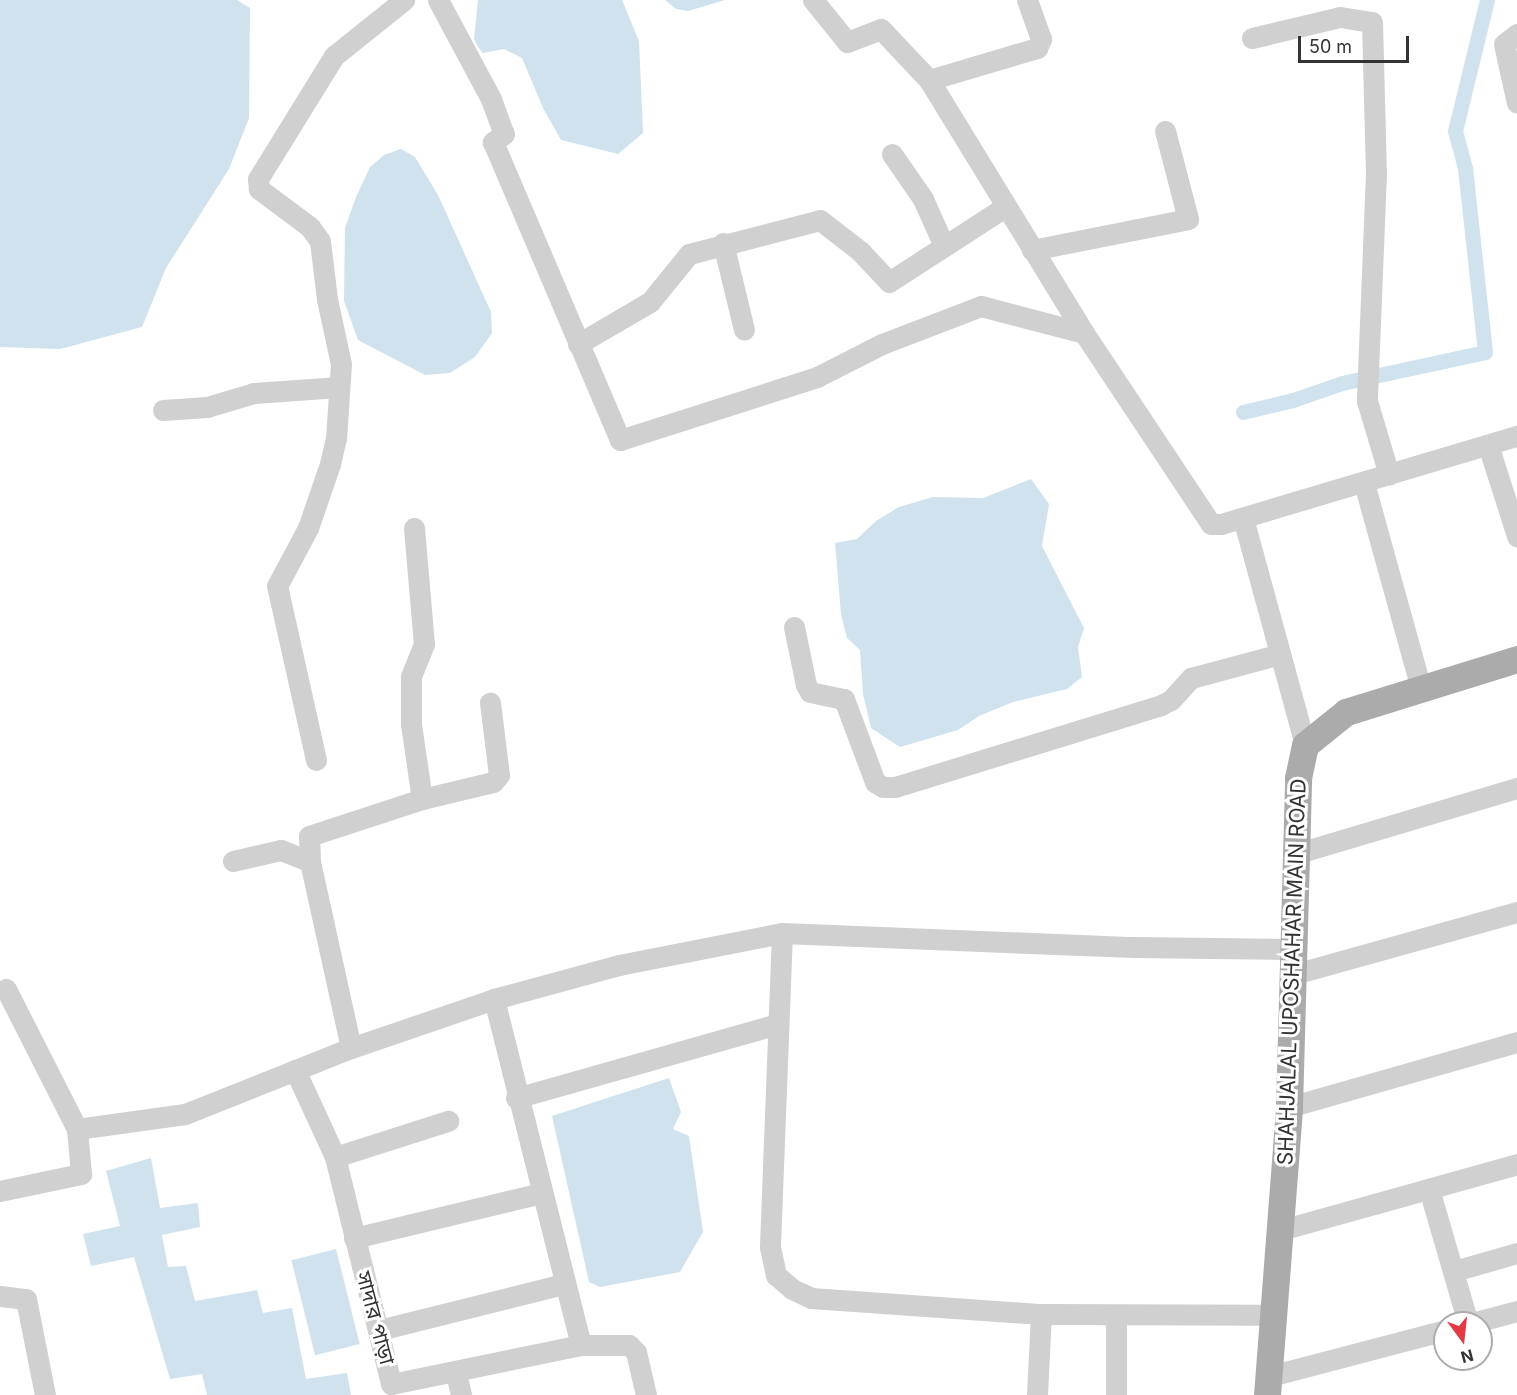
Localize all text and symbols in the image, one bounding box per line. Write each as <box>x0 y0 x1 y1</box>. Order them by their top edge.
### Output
scale bar <box>1301 24 1412 62</box>
text: 50 m <box>1309 36 1352 57</box>
street label: SHAHJALAL UPOSHAHAR MAIN ROAD <box>1273 778 1311 1166</box>
street label: সাদার পাড়া <box>350 1269 400 1367</box>
north arrow <box>1433 1311 1493 1371</box>
text: N <box>1459 1345 1476 1368</box>

